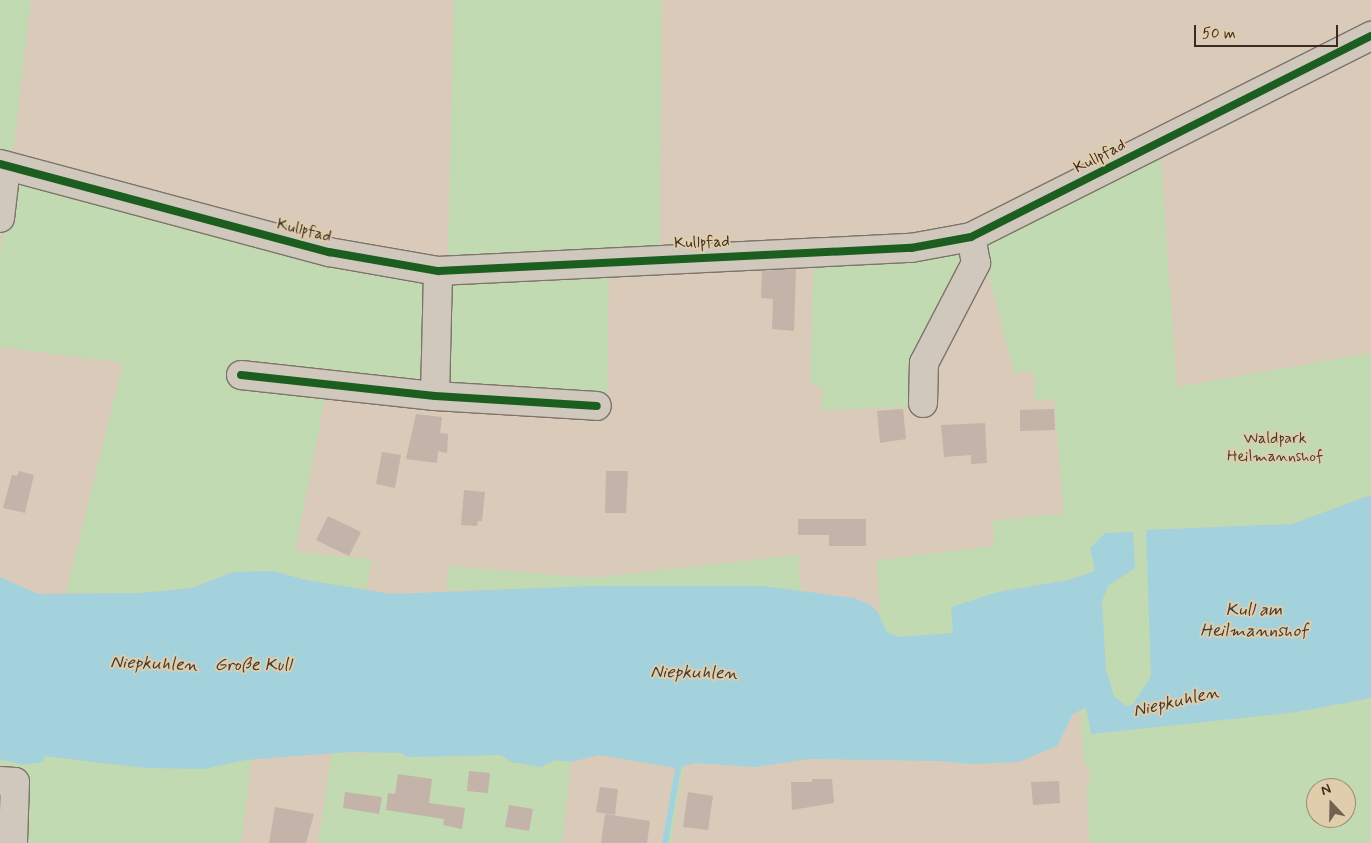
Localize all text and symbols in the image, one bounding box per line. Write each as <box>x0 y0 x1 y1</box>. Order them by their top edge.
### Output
scale bar <box>1196 15 1340 47</box>
text: 50 m <box>1202 24 1236 44</box>
street label: Kullpfad <box>1071 136 1129 178</box>
street label: Kullpfad <box>275 215 333 247</box>
street label: Kullpfad <box>674 232 730 254</box>
park label: Waldpark Heilmannshof <box>1227 429 1323 467</box>
water label: Kull am Heilmannshof <box>1200 600 1308 642</box>
water label: Niepkuhlen <box>110 652 198 676</box>
water label: Große Kull <box>214 654 292 676</box>
water label: Niepkuhlen <box>650 661 738 685</box>
water label: Niepkuhlen <box>1131 682 1221 722</box>
north arrow <box>1306 778 1356 828</box>
text: N <box>1318 780 1334 800</box>

